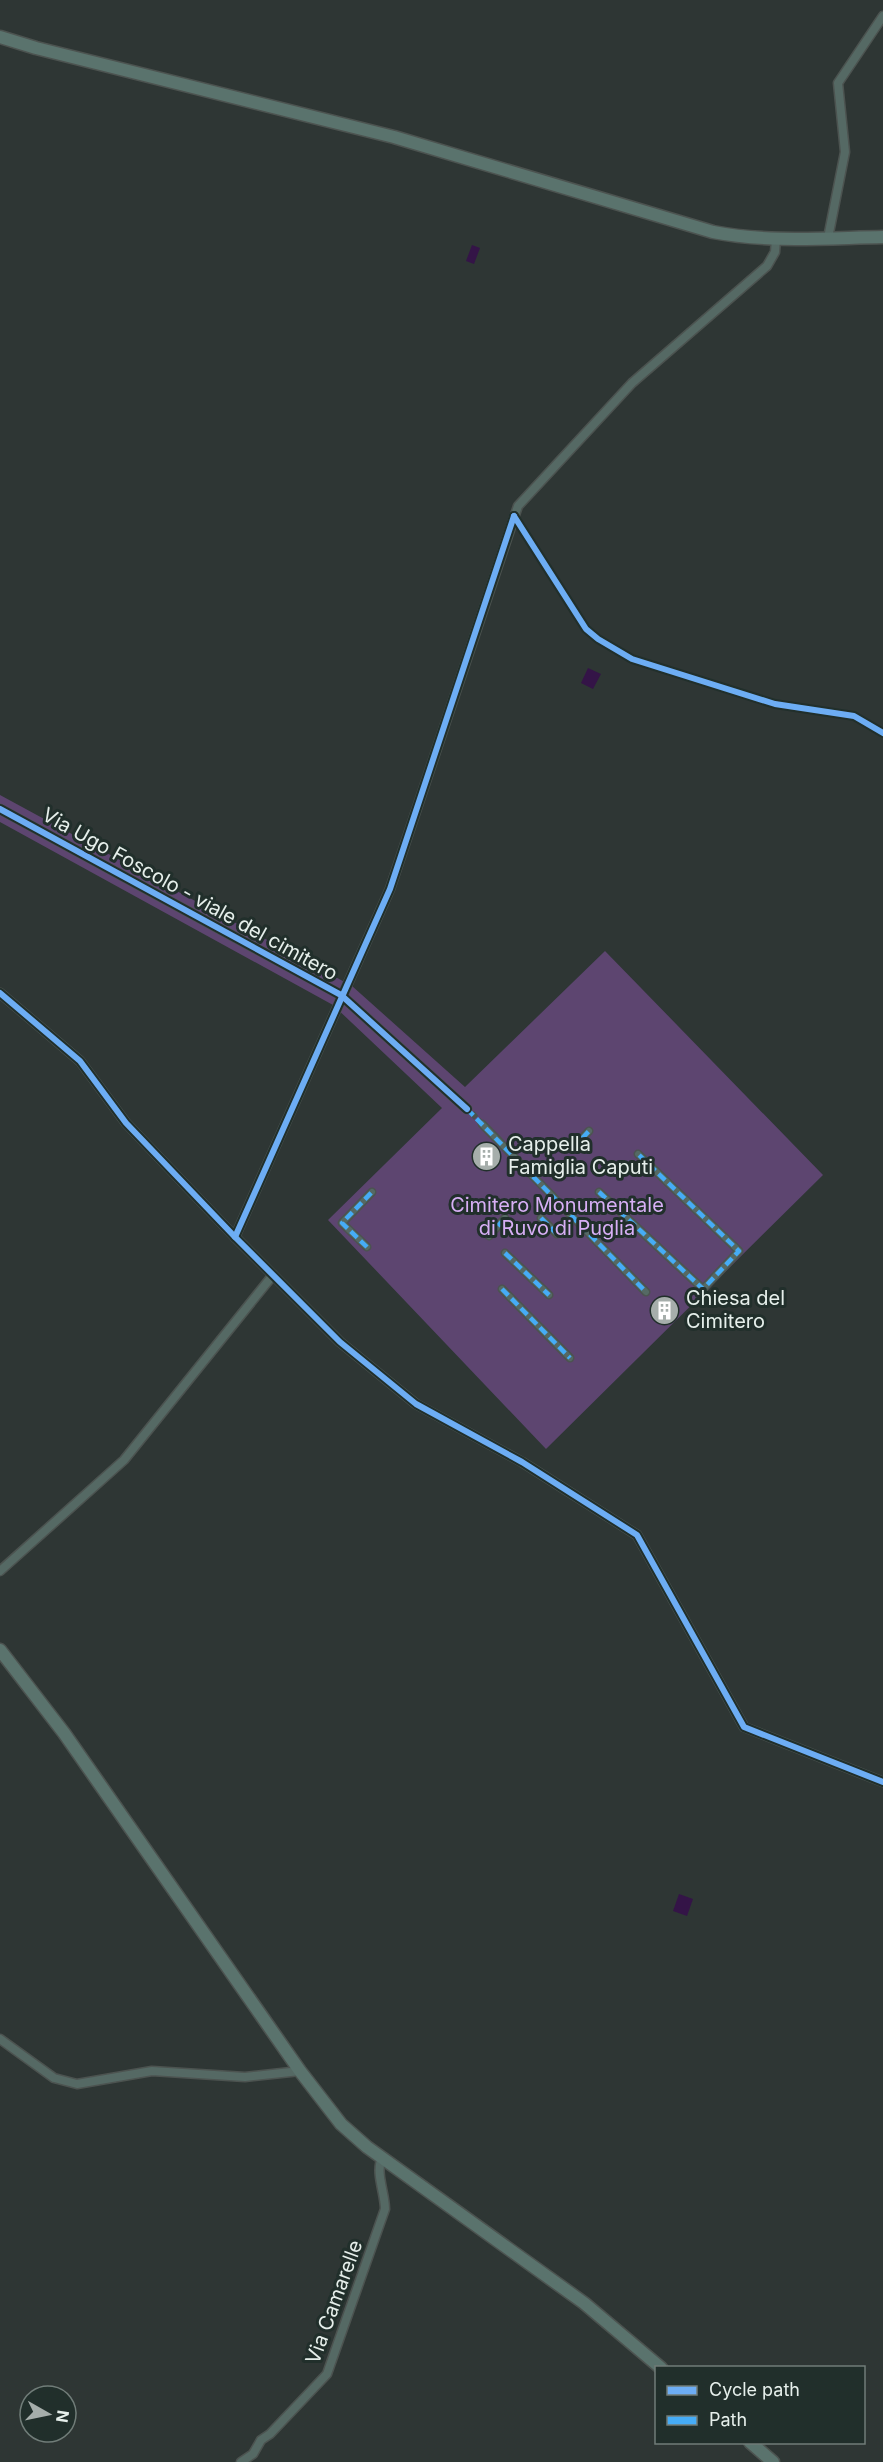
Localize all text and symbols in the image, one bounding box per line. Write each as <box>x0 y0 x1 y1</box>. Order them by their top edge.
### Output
street label: Via Ugo Foscolo - viale del cimitero <box>38 802 342 986</box>
place label: Cappella Famiglia Caputi <box>508 1132 653 1179</box>
building icon: Cappella Famiglia Caputi <box>471 1140 503 1172</box>
park label: Cimitero Monumentale di Ruvo di Puglia <box>450 1193 664 1240</box>
place label: Chiesa del Cimitero <box>686 1286 785 1333</box>
building icon: Chiesa del Cimitero <box>649 1294 681 1326</box>
street label: Via Camarelle <box>300 2237 368 2367</box>
legend <box>655 2366 865 2444</box>
text: Cycle path <box>709 2379 800 2400</box>
north arrow <box>18 2384 78 2444</box>
text: N <box>52 2409 74 2424</box>
text: Path <box>709 2409 747 2430</box>

